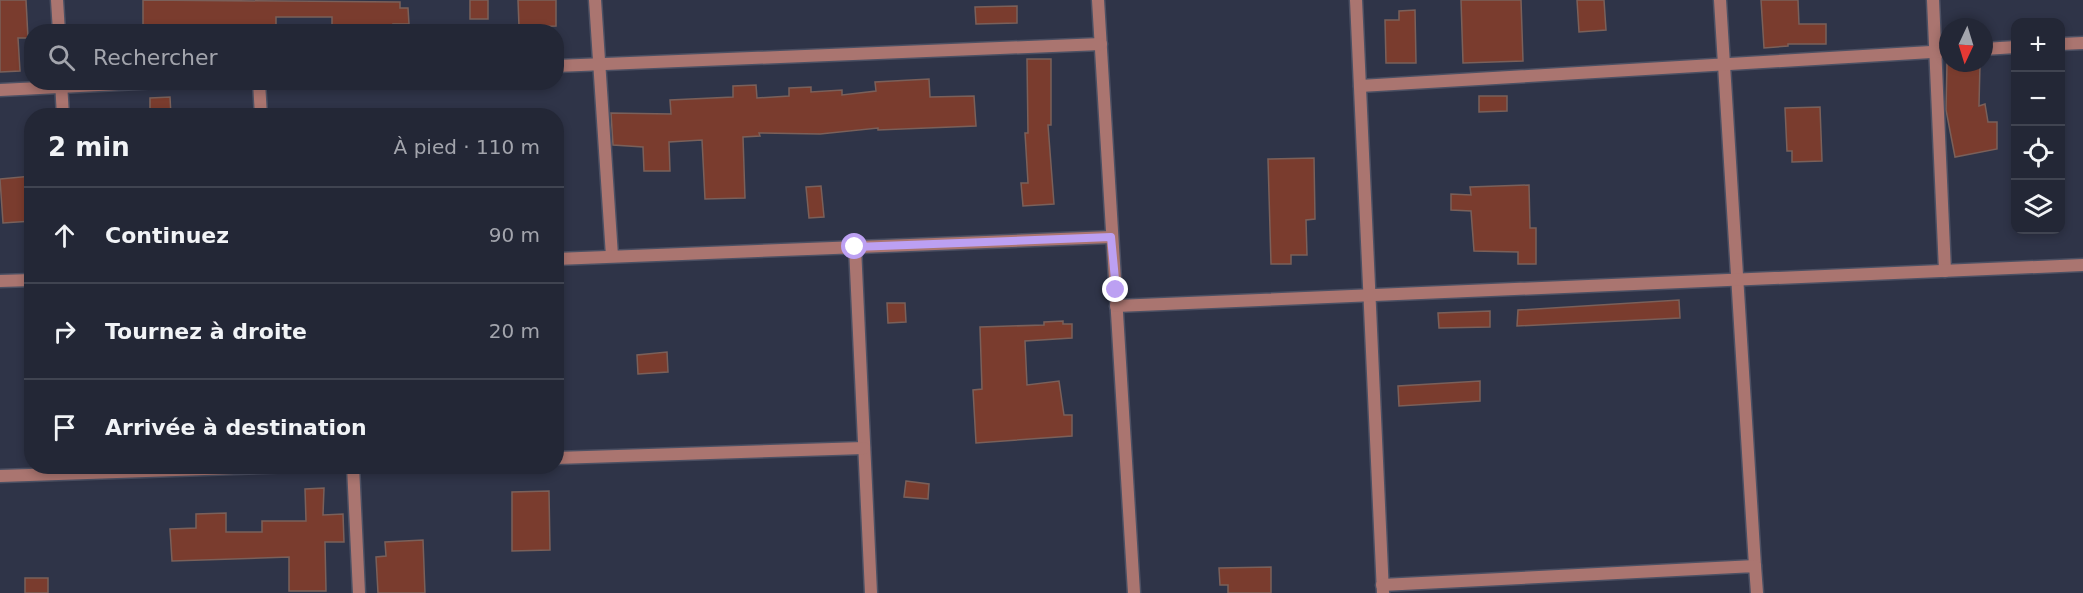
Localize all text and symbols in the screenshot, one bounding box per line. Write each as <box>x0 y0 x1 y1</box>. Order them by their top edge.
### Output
north arrow <box>1939 18 1993 72</box>
map controls <box>2011 18 2065 234</box>
button: + <box>2011 18 2065 72</box>
search box <box>24 24 564 90</box>
icon: search <box>45 41 78 74</box>
text: Rechercher <box>93 45 218 70</box>
button: − <box>2011 72 2065 126</box>
button: locate <box>2011 126 2065 180</box>
text: 2 min <box>48 132 130 162</box>
text: À pied · 110 m <box>394 135 540 159</box>
button: layers <box>2011 180 2065 234</box>
icon: ahead <box>48 219 81 252</box>
text: Continuez <box>105 223 229 248</box>
text: 90 m <box>489 223 540 247</box>
route start <box>841 233 867 259</box>
route end <box>1102 276 1128 302</box>
icon: right <box>48 315 81 348</box>
text: Tournez à droite <box>105 319 307 344</box>
text: 20 m <box>489 319 540 343</box>
icon: arrive <box>48 411 81 444</box>
text: Arrivée à destination <box>105 415 367 440</box>

